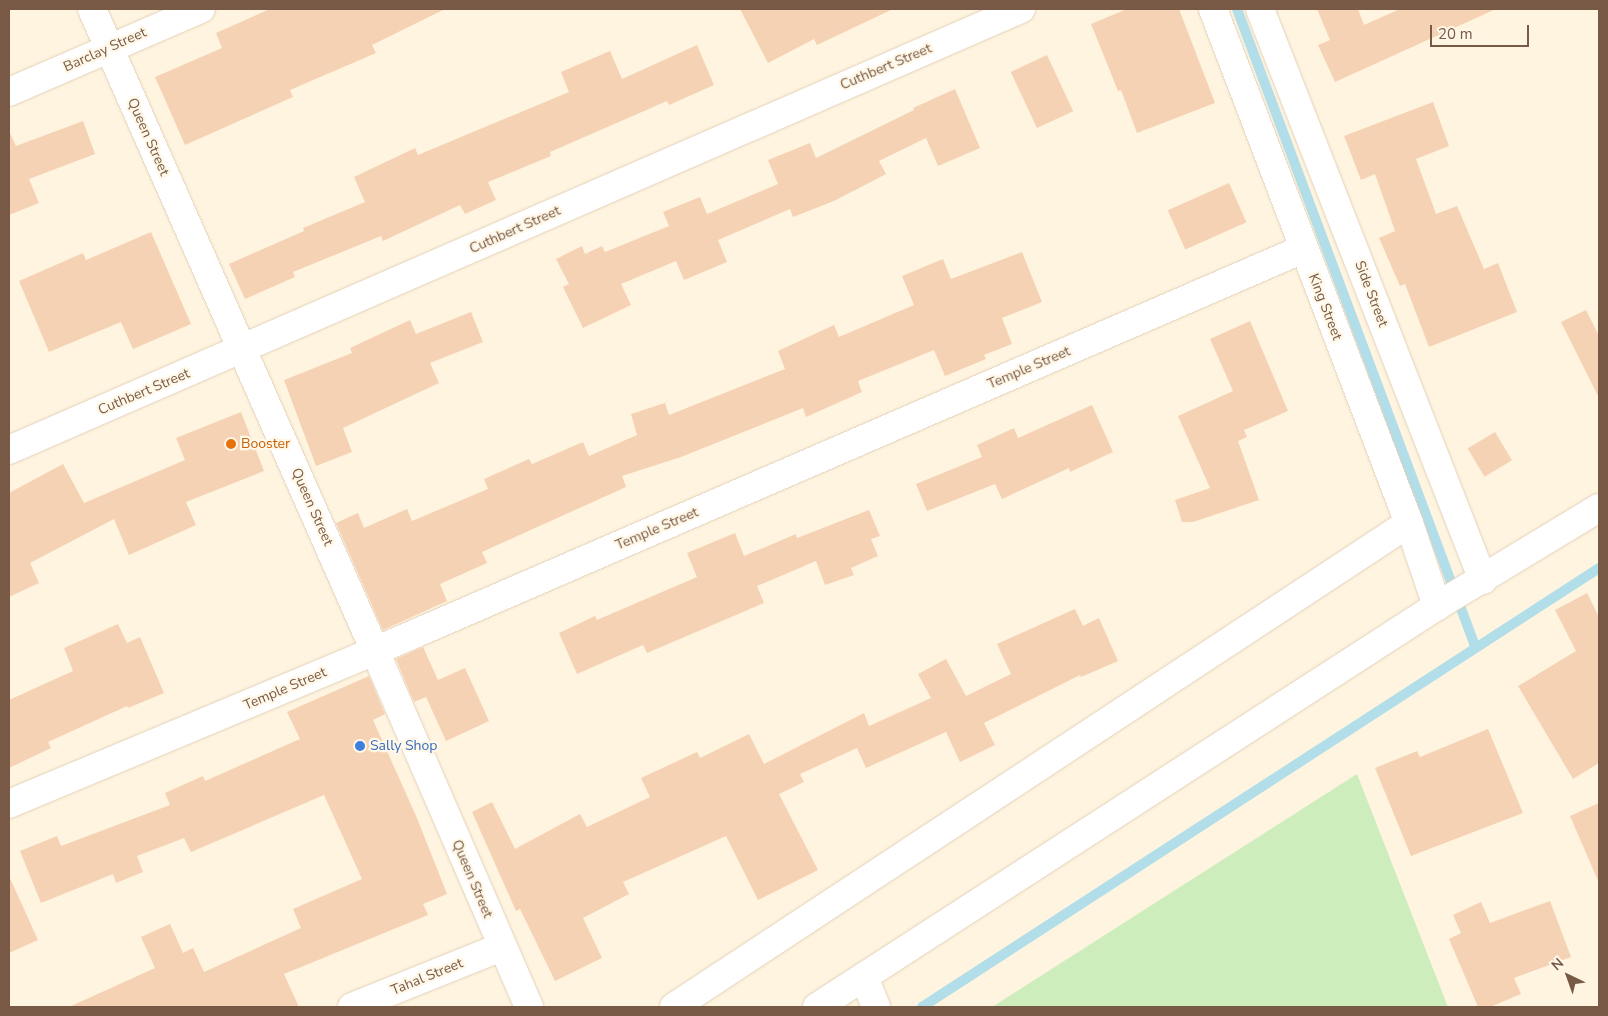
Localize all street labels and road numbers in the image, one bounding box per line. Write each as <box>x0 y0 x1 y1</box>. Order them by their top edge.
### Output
street label: Barclay Street <box>61 24 149 76</box>
street label: Cuthbert Street <box>838 40 934 94</box>
street label: Queen Street <box>123 96 173 178</box>
street label: Cuthbert Street <box>467 202 563 258</box>
street label: Side Street <box>1351 259 1391 329</box>
street label: King Street <box>1305 271 1345 343</box>
street label: Temple Street <box>985 343 1073 393</box>
street label: Cuthbert Street <box>96 365 192 419</box>
street label: Queen Street <box>287 466 337 548</box>
street label: Temple Street <box>613 504 701 554</box>
street label: Temple Street <box>241 664 329 714</box>
street label: Queen Street <box>448 837 496 921</box>
street label: Tahal Street <box>389 955 465 999</box>

